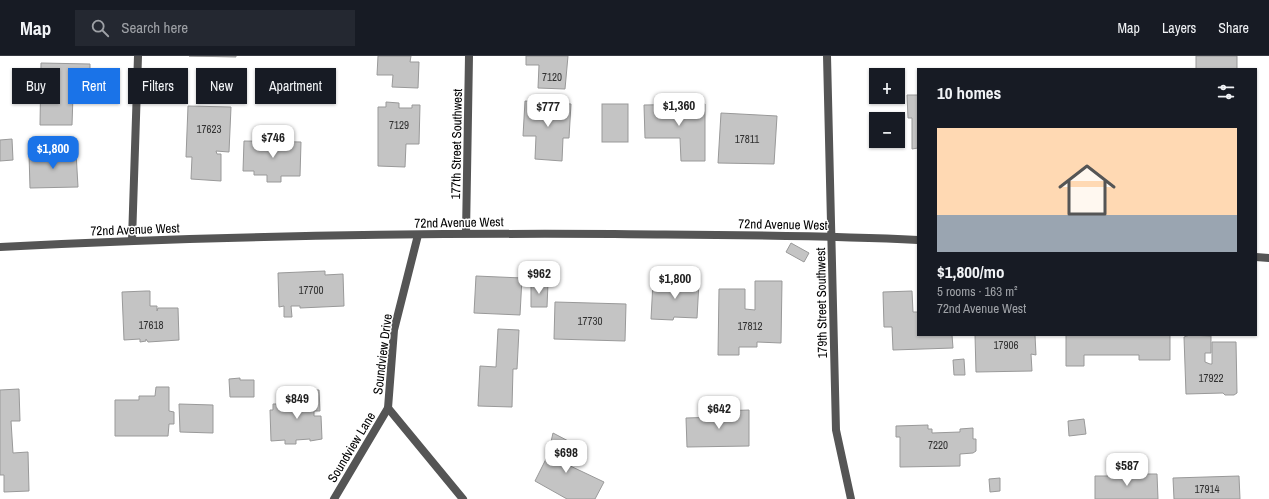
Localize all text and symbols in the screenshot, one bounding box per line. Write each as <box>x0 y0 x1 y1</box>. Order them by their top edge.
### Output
search box <box>75 10 355 46</box>
text: Map <box>20 15 51 41</box>
icon: search <box>89 17 111 39</box>
text: Search here <box>121 17 188 38</box>
text: Map <box>1118 19 1140 37</box>
text: Layers <box>1162 19 1196 37</box>
text: Share <box>1218 19 1249 37</box>
chip: Buy <box>12 68 60 104</box>
chip: Rent <box>68 68 120 104</box>
chip: Filters <box>128 68 188 104</box>
chip: New <box>196 68 247 104</box>
chip: Apartment <box>255 68 336 104</box>
map controls <box>869 68 905 148</box>
button: + <box>869 68 905 104</box>
house number: 7120 <box>542 70 562 84</box>
text: 10 homes <box>937 81 1001 104</box>
icon: filters <box>1215 81 1237 103</box>
street label: 177th Street Southwest <box>447 88 466 200</box>
pin: $1,360 <box>646 93 712 127</box>
pin: $777 <box>524 94 572 128</box>
text: $1,360 <box>663 97 695 114</box>
text: $777 <box>536 98 560 115</box>
button: − <box>869 112 905 148</box>
house number: 7129 <box>389 118 409 132</box>
house number: 17623 <box>196 122 222 136</box>
pin: $746 <box>249 125 297 159</box>
text: $746 <box>261 129 285 146</box>
house number: 17811 <box>735 132 759 146</box>
pin: $1,800 <box>20 136 86 170</box>
text: $1,800 <box>37 140 69 157</box>
icon: home <box>1051 154 1123 226</box>
street label: 72nd Avenue West <box>414 213 504 232</box>
street label: 72nd Avenue West <box>738 215 828 234</box>
street label: 72nd Avenue West <box>90 219 180 240</box>
street label: 179th Street Southwest <box>812 247 831 359</box>
text: $1,800/mo <box>937 260 1004 283</box>
pin: $962 <box>515 261 563 295</box>
text: $962 <box>527 265 551 282</box>
pin: $1,800 <box>642 266 708 300</box>
text: $1,800 <box>659 270 691 287</box>
house number: 17700 <box>298 283 324 297</box>
text: 5 rooms · 163 m² <box>937 283 1018 300</box>
text: 72nd Avenue West <box>937 300 1026 317</box>
street label: Soundview Drive <box>369 313 396 395</box>
house number: 17730 <box>577 314 603 328</box>
house number: 17618 <box>138 318 164 332</box>
house number: 17812 <box>737 319 763 333</box>
house number: 17906 <box>993 338 1019 352</box>
house number: 17922 <box>1198 371 1224 385</box>
pin: $849 <box>273 386 321 420</box>
text: $849 <box>285 390 309 407</box>
pin: $642 <box>695 396 743 430</box>
text: $642 <box>707 400 731 417</box>
street label: Soundview Lane <box>324 409 379 486</box>
house number: 7220 <box>928 438 948 452</box>
pin: $698 <box>542 440 590 474</box>
text: $698 <box>554 444 578 461</box>
pin: $587 <box>1103 453 1151 487</box>
text: $587 <box>1115 457 1139 474</box>
house number: 17914 <box>1194 482 1220 496</box>

